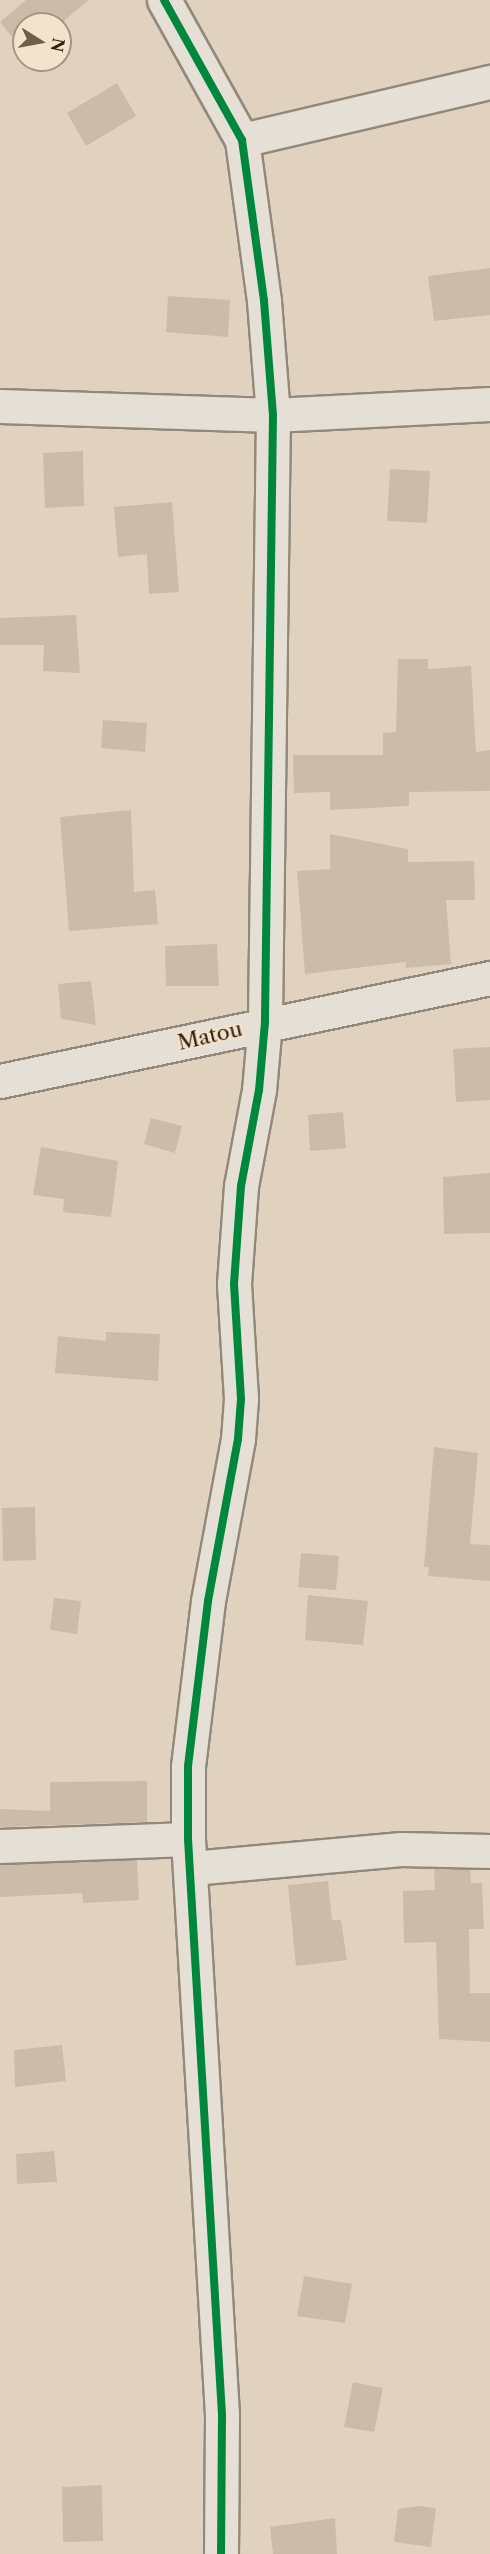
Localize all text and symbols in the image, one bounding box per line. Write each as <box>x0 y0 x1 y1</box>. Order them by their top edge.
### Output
north arrow <box>12 12 72 72</box>
text: N <box>47 36 69 54</box>
street label: Matou <box>175 1016 245 1056</box>

